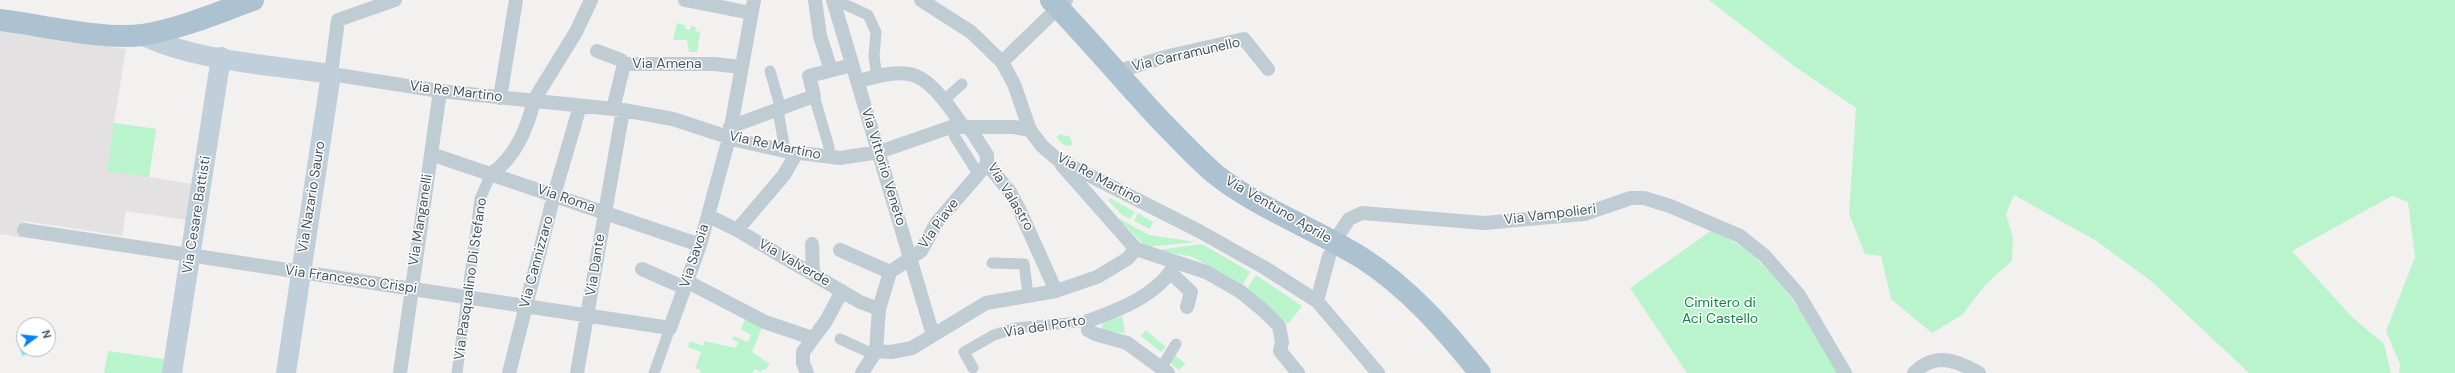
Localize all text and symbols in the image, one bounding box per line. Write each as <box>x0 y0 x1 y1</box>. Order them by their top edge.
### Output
street label: Via Carramunello <box>1130 34 1242 76</box>
street label: Via Amena <box>632 56 702 72</box>
street label: Via Re Martino <box>409 78 503 106</box>
street label: Via Vittorio Veneto <box>857 106 909 228</box>
street label: Via Re Martino <box>728 128 822 164</box>
street label: Via Nazario Sauro <box>295 140 329 254</box>
street label: Via Re Martino <box>1054 150 1144 208</box>
street label: Via Cesare Battisti <box>179 155 215 275</box>
street label: Via Valastro <box>983 160 1037 234</box>
street label: Via Manganelli <box>405 173 437 267</box>
street label: Via Ventuno Aprile <box>1222 173 1334 247</box>
street label: Via Roma <box>535 181 597 217</box>
street label: Via Piave <box>915 196 963 252</box>
street label: Via Pasqualino Di Stefano <box>451 197 491 361</box>
street label: Via Vampolieri <box>1503 201 1597 229</box>
street label: Via Cannizzaro <box>517 214 557 310</box>
street label: Via Savoia <box>677 222 713 290</box>
street label: Via Dante <box>583 233 609 297</box>
street label: Via Valverde <box>755 236 833 290</box>
street label: Via Francesco Crispi <box>284 262 418 298</box>
park label: Cimitero di Aci Castello <box>1682 295 1758 328</box>
street label: Via del Porto <box>1003 312 1087 342</box>
north arrow <box>16 317 56 357</box>
text: N <box>39 328 54 340</box>

